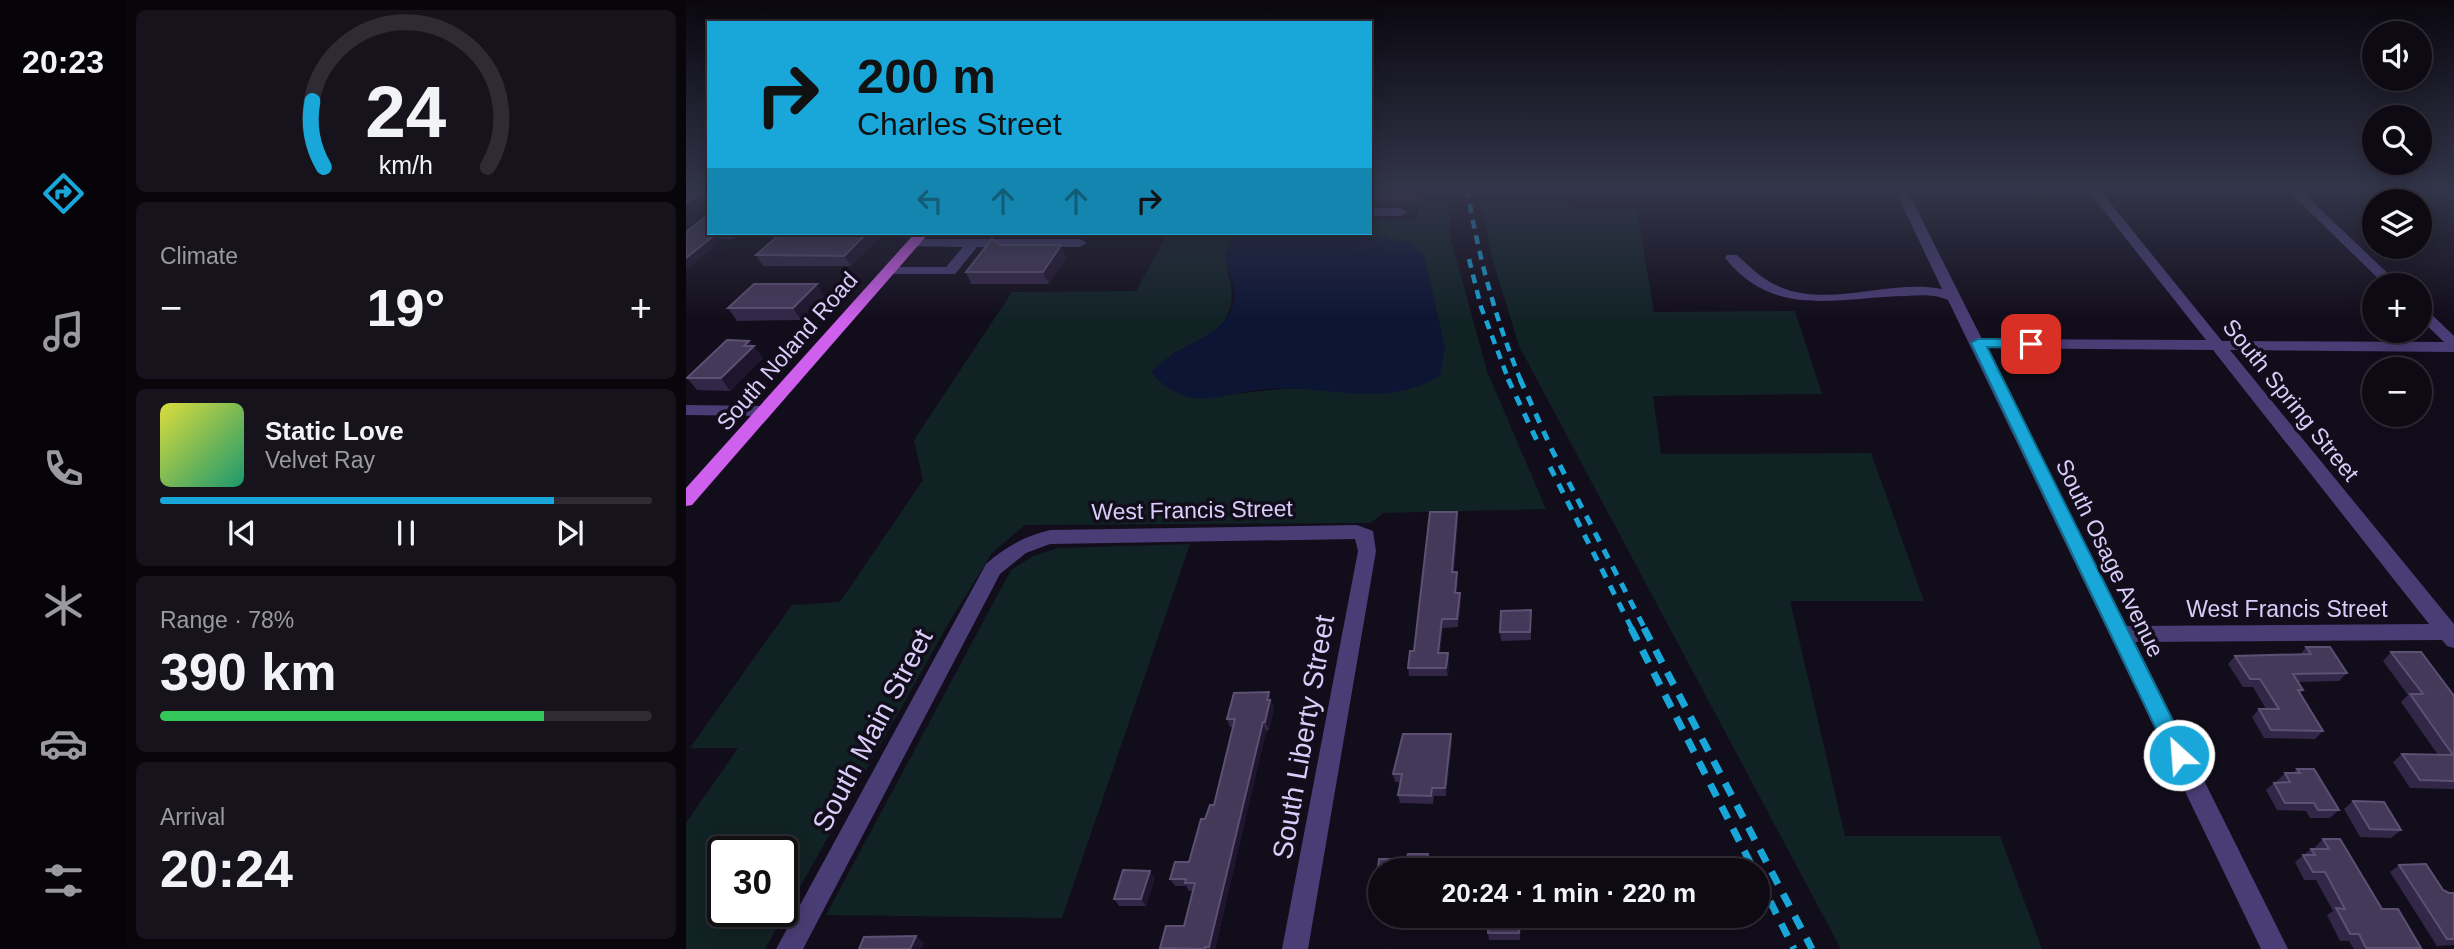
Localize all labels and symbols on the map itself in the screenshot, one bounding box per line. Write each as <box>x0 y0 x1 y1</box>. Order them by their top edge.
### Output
street label: South Noland Road <box>711 267 863 435</box>
pin <box>2001 314 2061 374</box>
street label: South Spring Street <box>2218 314 2365 487</box>
street label: South Osage Avenue <box>2051 455 2169 661</box>
street label: West Francis Street <box>1091 495 1294 525</box>
street label: West Francis Street <box>2186 596 2388 622</box>
street label: South Liberty Street <box>1267 612 1340 862</box>
street label: South Main Street <box>806 624 939 836</box>
position arrow <box>2142 718 2216 792</box>
speed limit sign: 30 <box>707 836 798 927</box>

